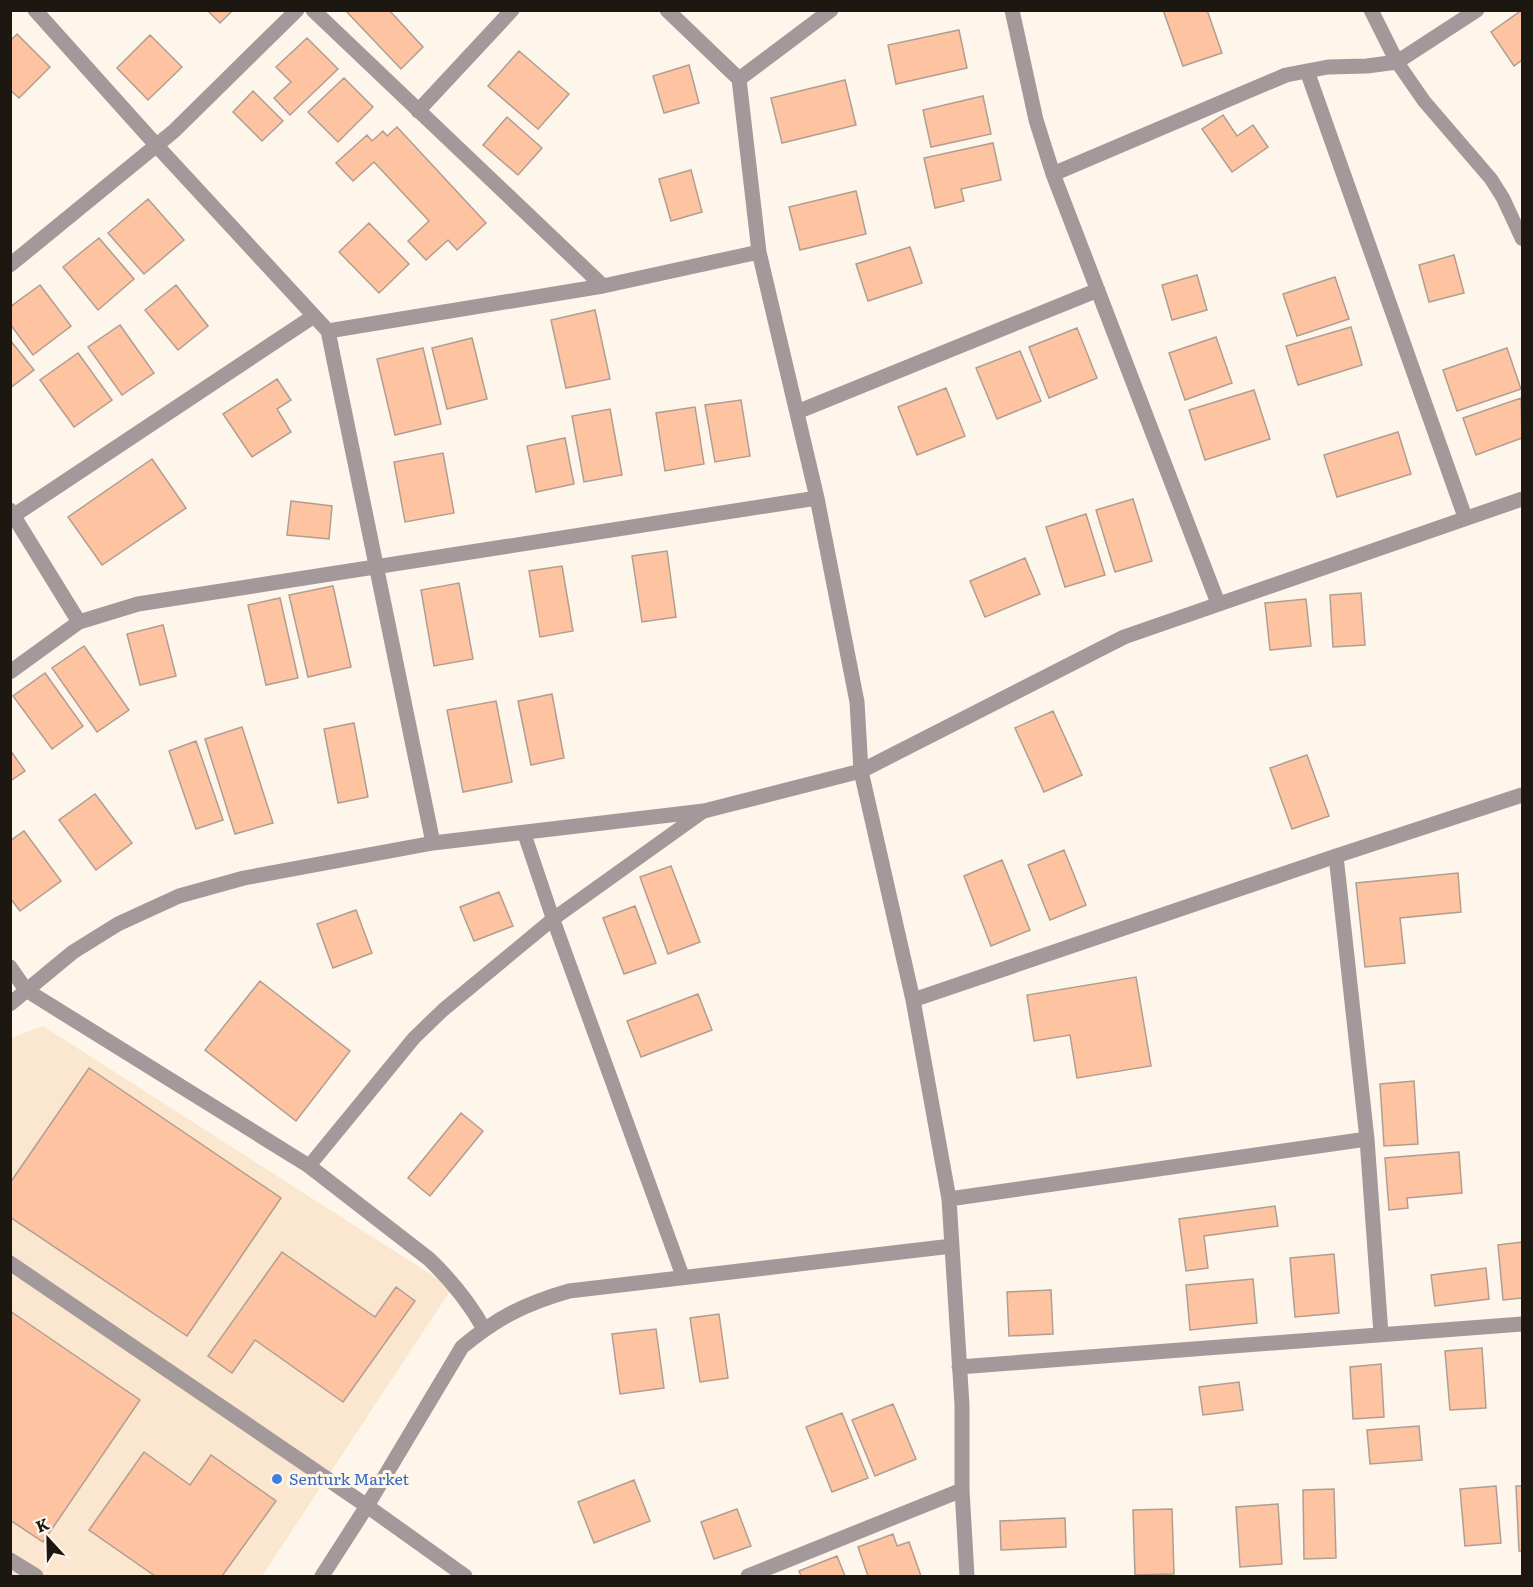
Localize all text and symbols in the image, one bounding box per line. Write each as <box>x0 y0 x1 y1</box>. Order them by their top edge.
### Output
place label: Senturk Market <box>289 1466 410 1490</box>
marker: Senturk Market <box>270 1472 284 1486</box>
north arrow <box>18 1509 78 1569</box>
text: K <box>32 1511 53 1538</box>

